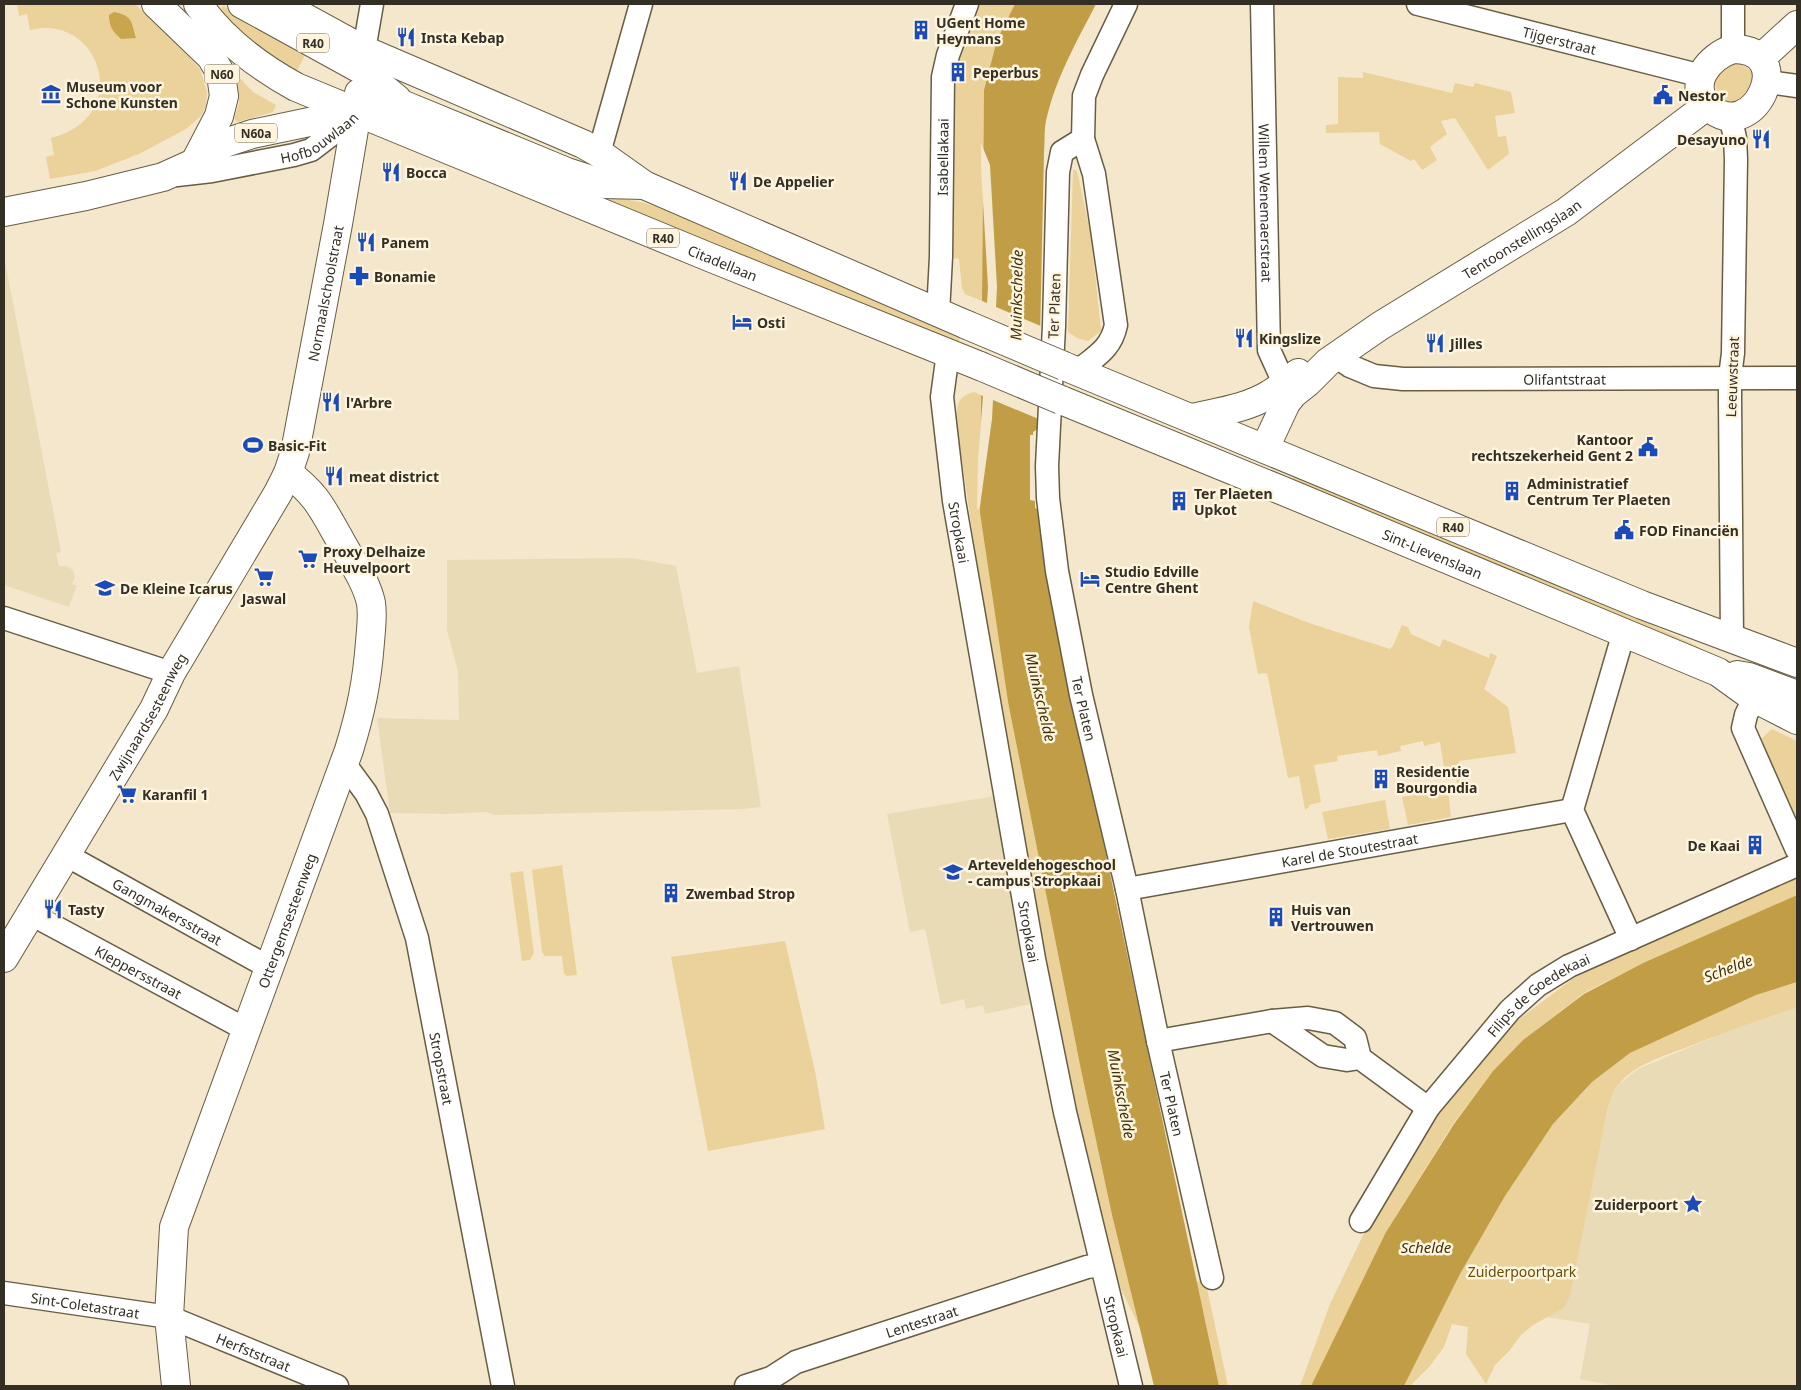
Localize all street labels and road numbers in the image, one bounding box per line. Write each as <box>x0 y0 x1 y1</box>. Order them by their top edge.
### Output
street label: Tijgerstraat <box>1521 21 1598 58</box>
road number: R40 <box>297 34 329 52</box>
road number: N60 <box>204 64 240 84</box>
street label: Hofbouwlaan <box>278 108 362 167</box>
street label: Isabellakaai <box>932 118 952 196</box>
road number: N60a <box>235 124 277 142</box>
street label: Willem Wenemaerstraat <box>1255 124 1277 282</box>
street label: Tentoonstellingslaan <box>1458 195 1585 283</box>
street label: Normaalschoolstraat <box>303 224 347 363</box>
road number: R40 <box>647 228 679 248</box>
street label: Citadellaan <box>685 240 760 285</box>
street label: Ter Platen <box>1043 273 1065 339</box>
street label: Leeuwstraat <box>1721 336 1743 418</box>
street label: Olifantstraat <box>1523 369 1606 388</box>
street label: Stropkaai <box>945 500 974 565</box>
road number: R40 <box>1437 518 1469 536</box>
street label: Sint-Lievenslaan <box>1380 524 1485 582</box>
street label: Zwijnaardsesteenweg <box>104 649 190 784</box>
street label: Ter Platen <box>1068 674 1101 743</box>
street label: Karel de Stoutestraat <box>1280 828 1419 871</box>
street label: Ottergemsesteenweg <box>253 850 320 991</box>
street label: Gangmakersstraat <box>109 873 226 949</box>
street label: Stropkaai <box>1014 899 1044 964</box>
street label: Kleppersstraat <box>92 941 185 1003</box>
street label: Filips de Goedekaai <box>1482 949 1593 1040</box>
street label: Stropstraat <box>426 1031 458 1106</box>
street label: Ter Platen <box>1156 1070 1189 1138</box>
street label: Sint-Coletastraat <box>30 1288 141 1322</box>
street label: Stropkaai <box>1100 1294 1133 1359</box>
street label: Lentestraat <box>883 1300 960 1342</box>
street label: Herfststraat <box>213 1328 293 1375</box>

